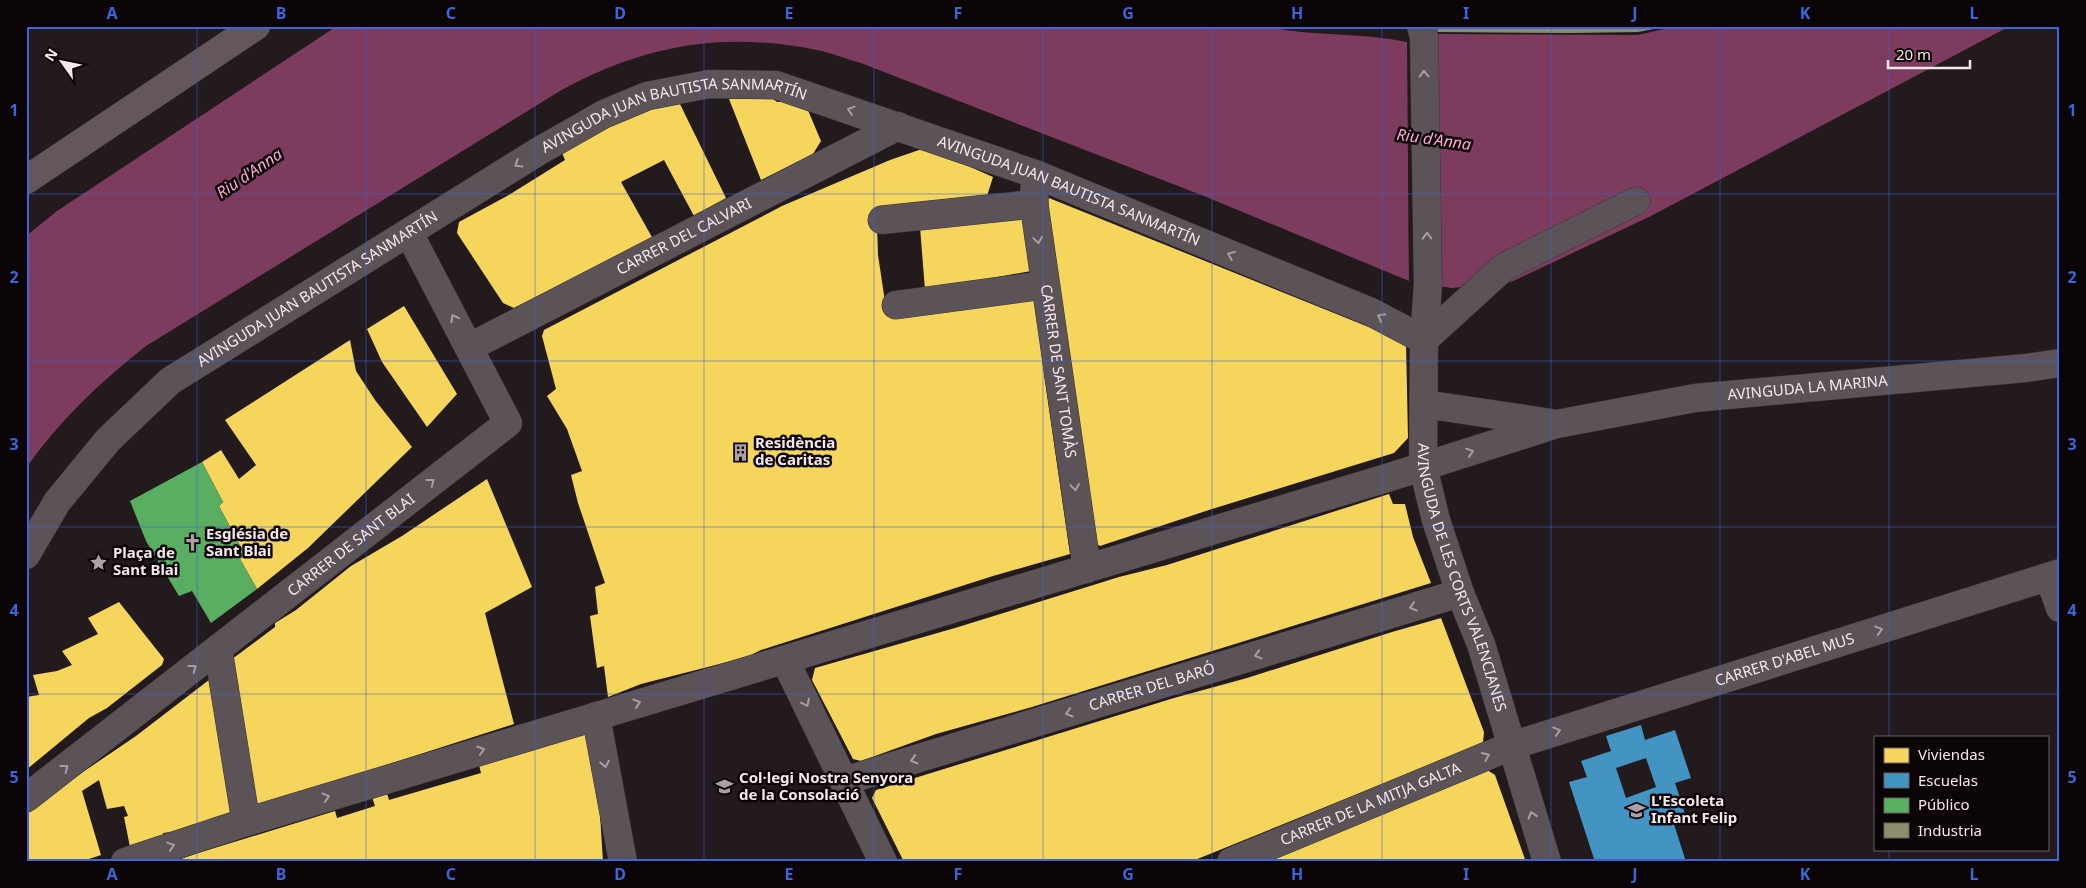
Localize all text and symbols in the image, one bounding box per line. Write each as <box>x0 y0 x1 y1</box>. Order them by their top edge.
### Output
text: A <box>106 2 118 24</box>
text: B <box>276 2 286 24</box>
text: C <box>446 2 456 24</box>
text: D <box>614 2 626 24</box>
text: E <box>785 2 794 24</box>
text: F <box>954 2 962 24</box>
text: G <box>1122 2 1134 24</box>
text: H <box>1291 2 1303 24</box>
text: I <box>1463 2 1469 24</box>
text: J <box>1630 2 1638 24</box>
text: K <box>1800 2 1811 24</box>
text: L <box>1970 2 1979 24</box>
north arrow <box>38 38 88 88</box>
scale bar <box>1888 38 1971 70</box>
text: 20 m <box>1896 44 1931 64</box>
text: N <box>40 45 62 65</box>
one-way arrow <box>1419 69 1430 77</box>
street label: AVINGUDA JUAN BAUTISTA SANMARTÍN <box>537 73 810 157</box>
text: 1 <box>9 99 19 121</box>
text: 1 <box>2067 99 2077 121</box>
one-way arrow <box>847 106 855 116</box>
water label: Riu d'Anna <box>1395 123 1473 155</box>
street label: AVINGUDA JUAN BAUTISTA SANMARTÍN <box>935 130 1203 250</box>
water label: Riu d'Anna <box>212 143 286 203</box>
one-way arrow <box>515 158 524 168</box>
street label: CARRER DEL CALVARI <box>613 192 755 279</box>
street label: AVINGUDA JUAN BAUTISTA SANMARTÍN <box>193 206 441 371</box>
one-way arrow <box>1422 232 1432 240</box>
one-way arrow <box>1033 236 1043 244</box>
one-way arrow <box>1227 250 1236 261</box>
text: 2 <box>9 266 19 288</box>
text: 2 <box>2067 266 2077 288</box>
street label: CARRER DE SANT TOMÀS <box>1037 283 1082 459</box>
one-way arrow <box>1377 313 1386 323</box>
one-way arrow <box>450 314 460 323</box>
street label: AVINGUDA LA MARINA <box>1727 370 1889 404</box>
place label: Residència de Caritas <box>755 432 835 469</box>
text: 3 <box>9 433 19 455</box>
text: 3 <box>2067 433 2077 455</box>
building icon: Residència de Caritas <box>731 442 751 462</box>
street label: AVINGUDA DE LES CORTS VALENCIANES <box>1414 443 1512 714</box>
one-way arrow <box>1465 448 1473 458</box>
one-way arrow <box>425 480 434 488</box>
one-way arrow <box>1069 484 1080 492</box>
street label: CARRER DE SANT BLAI <box>283 488 418 600</box>
place label: Església de Sant Blai <box>206 523 288 560</box>
church icon: Església de Sant Blai <box>182 533 202 553</box>
place label: Plaça de Sant Blai <box>113 542 178 579</box>
place icon: Plaça de Sant Blai <box>89 552 109 572</box>
text: 4 <box>9 599 19 621</box>
text: 4 <box>2067 599 2077 621</box>
one-way arrow <box>1410 602 1418 612</box>
one-way arrow <box>1874 626 1883 636</box>
street label: CARRER D'ABEL MUS <box>1712 627 1856 690</box>
one-way arrow <box>1254 649 1263 659</box>
street label: CARRER DEL BARÓ <box>1086 657 1217 715</box>
one-way arrow <box>187 666 196 674</box>
one-way arrow <box>800 698 810 707</box>
one-way arrow <box>632 699 640 709</box>
one-way arrow <box>1065 707 1074 717</box>
one-way arrow <box>1552 727 1561 737</box>
legend <box>1874 736 2048 850</box>
text: Viviendas <box>1918 744 1985 764</box>
one-way arrow <box>477 746 485 756</box>
one-way arrow <box>1481 752 1490 763</box>
one-way arrow <box>910 755 918 765</box>
street label: CARRER DE LA MITJA GALTA <box>1277 757 1464 850</box>
one-way arrow <box>599 759 609 768</box>
text: 5 <box>9 766 19 788</box>
one-way arrow <box>59 766 68 774</box>
text: 5 <box>2067 766 2077 788</box>
place label: Col·legi Nostra Senyora de la Consolació <box>739 767 913 804</box>
text: Escuelas <box>1918 770 1978 790</box>
school or university icon: Col·legi Nostra Senyora de la Consolació <box>715 777 735 797</box>
place label: L'Escoleta Infant Felip <box>1651 790 1737 827</box>
one-way arrow <box>321 793 329 803</box>
text: Público <box>1918 794 1970 814</box>
school or university icon: L'Escoleta Infant Felip <box>1627 800 1647 820</box>
one-way arrow <box>1528 812 1538 820</box>
text: Industria <box>1918 820 1982 840</box>
one-way arrow <box>166 842 175 852</box>
text: A <box>106 863 118 885</box>
text: B <box>276 863 286 885</box>
text: C <box>446 863 456 885</box>
text: D <box>614 863 626 885</box>
text: E <box>785 863 794 885</box>
text: F <box>954 863 962 885</box>
text: G <box>1122 863 1134 885</box>
text: H <box>1291 863 1303 885</box>
text: I <box>1463 863 1469 885</box>
text: J <box>1630 863 1638 885</box>
text: K <box>1800 863 1811 885</box>
text: L <box>1970 863 1979 885</box>

